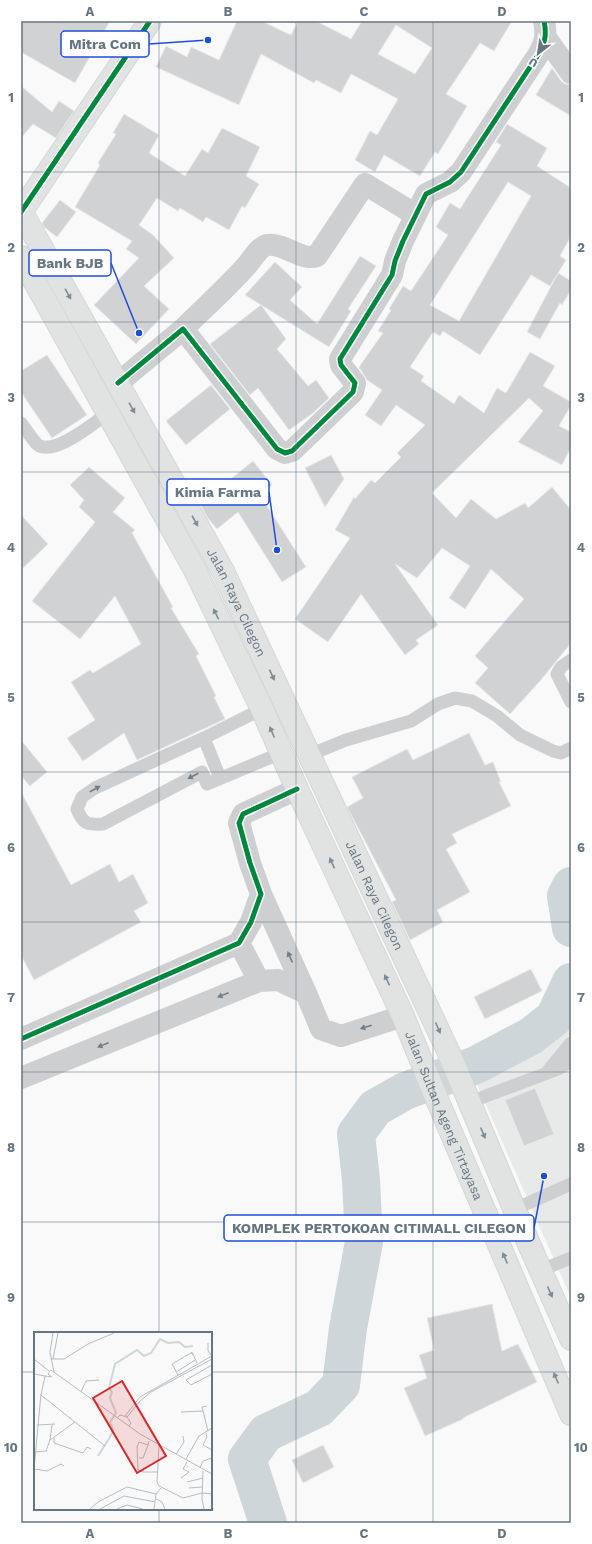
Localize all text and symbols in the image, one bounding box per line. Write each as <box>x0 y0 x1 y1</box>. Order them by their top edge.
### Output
text: A <box>86 4 95 19</box>
text: B <box>224 4 233 19</box>
text: C <box>360 4 369 19</box>
text: D <box>497 4 507 19</box>
callout: Mitra Com <box>61 31 149 57</box>
north arrow <box>518 34 558 74</box>
text: Mitra Com <box>69 36 141 52</box>
text: U <box>526 55 540 70</box>
text: 1 <box>8 90 14 105</box>
text: 1 <box>578 90 584 105</box>
text: 2 <box>7 240 15 255</box>
text: 2 <box>577 240 585 255</box>
callout: Bank BJB <box>29 250 111 276</box>
text: Bank BJB <box>37 255 104 271</box>
one-way arrow <box>64 288 71 300</box>
text: 3 <box>7 390 15 405</box>
text: 3 <box>577 390 585 405</box>
one-way arrow <box>128 402 135 414</box>
callout: Kimia Farma <box>167 479 269 505</box>
text: Kimia Farma <box>175 484 262 500</box>
one-way arrow <box>192 515 199 527</box>
text: 4 <box>7 540 16 555</box>
text: 4 <box>577 540 586 555</box>
street label: Jalan Raya Cilegon <box>204 546 269 659</box>
one-way arrow <box>213 608 219 620</box>
one-way arrow <box>269 669 275 680</box>
text: 5 <box>7 690 15 705</box>
text: 5 <box>577 690 585 705</box>
one-way arrow <box>269 726 275 737</box>
one-way arrow <box>188 773 199 780</box>
one-way arrow <box>89 786 101 792</box>
street label: Jalan Raya Cilegon <box>343 839 407 952</box>
text: 6 <box>7 840 15 855</box>
text: 6 <box>577 840 585 855</box>
one-way arrow <box>329 857 335 868</box>
one-way arrow <box>286 951 293 963</box>
one-way arrow <box>384 975 390 986</box>
text: 7 <box>7 990 15 1005</box>
text: 7 <box>577 990 585 1005</box>
one-way arrow <box>216 993 228 999</box>
one-way arrow <box>435 1023 441 1034</box>
one-way arrow <box>360 1025 372 1031</box>
street label: Jalan Sultan Ageng Tirtayasa <box>402 1029 486 1203</box>
one-way arrow <box>96 1042 108 1048</box>
one-way arrow <box>481 1128 487 1140</box>
text: 8 <box>7 1140 15 1155</box>
text: 8 <box>577 1140 585 1155</box>
callout: KOMPLEK PERTOKOAN CITIMALL CILEGON <box>224 1215 534 1241</box>
text: KOMPLEK PERTOKOAN CITIMALL CILEGON <box>232 1220 526 1236</box>
one-way arrow <box>502 1253 508 1264</box>
one-way arrow <box>548 1286 554 1298</box>
text: 9 <box>7 1290 15 1305</box>
text: 9 <box>577 1290 585 1305</box>
inset map <box>34 1332 212 1510</box>
one-way arrow <box>552 1372 559 1384</box>
text: 10 <box>4 1440 18 1455</box>
text: 10 <box>574 1440 588 1455</box>
text: A <box>86 1526 95 1541</box>
text: B <box>224 1526 233 1541</box>
text: C <box>360 1526 369 1541</box>
text: D <box>497 1526 507 1541</box>

